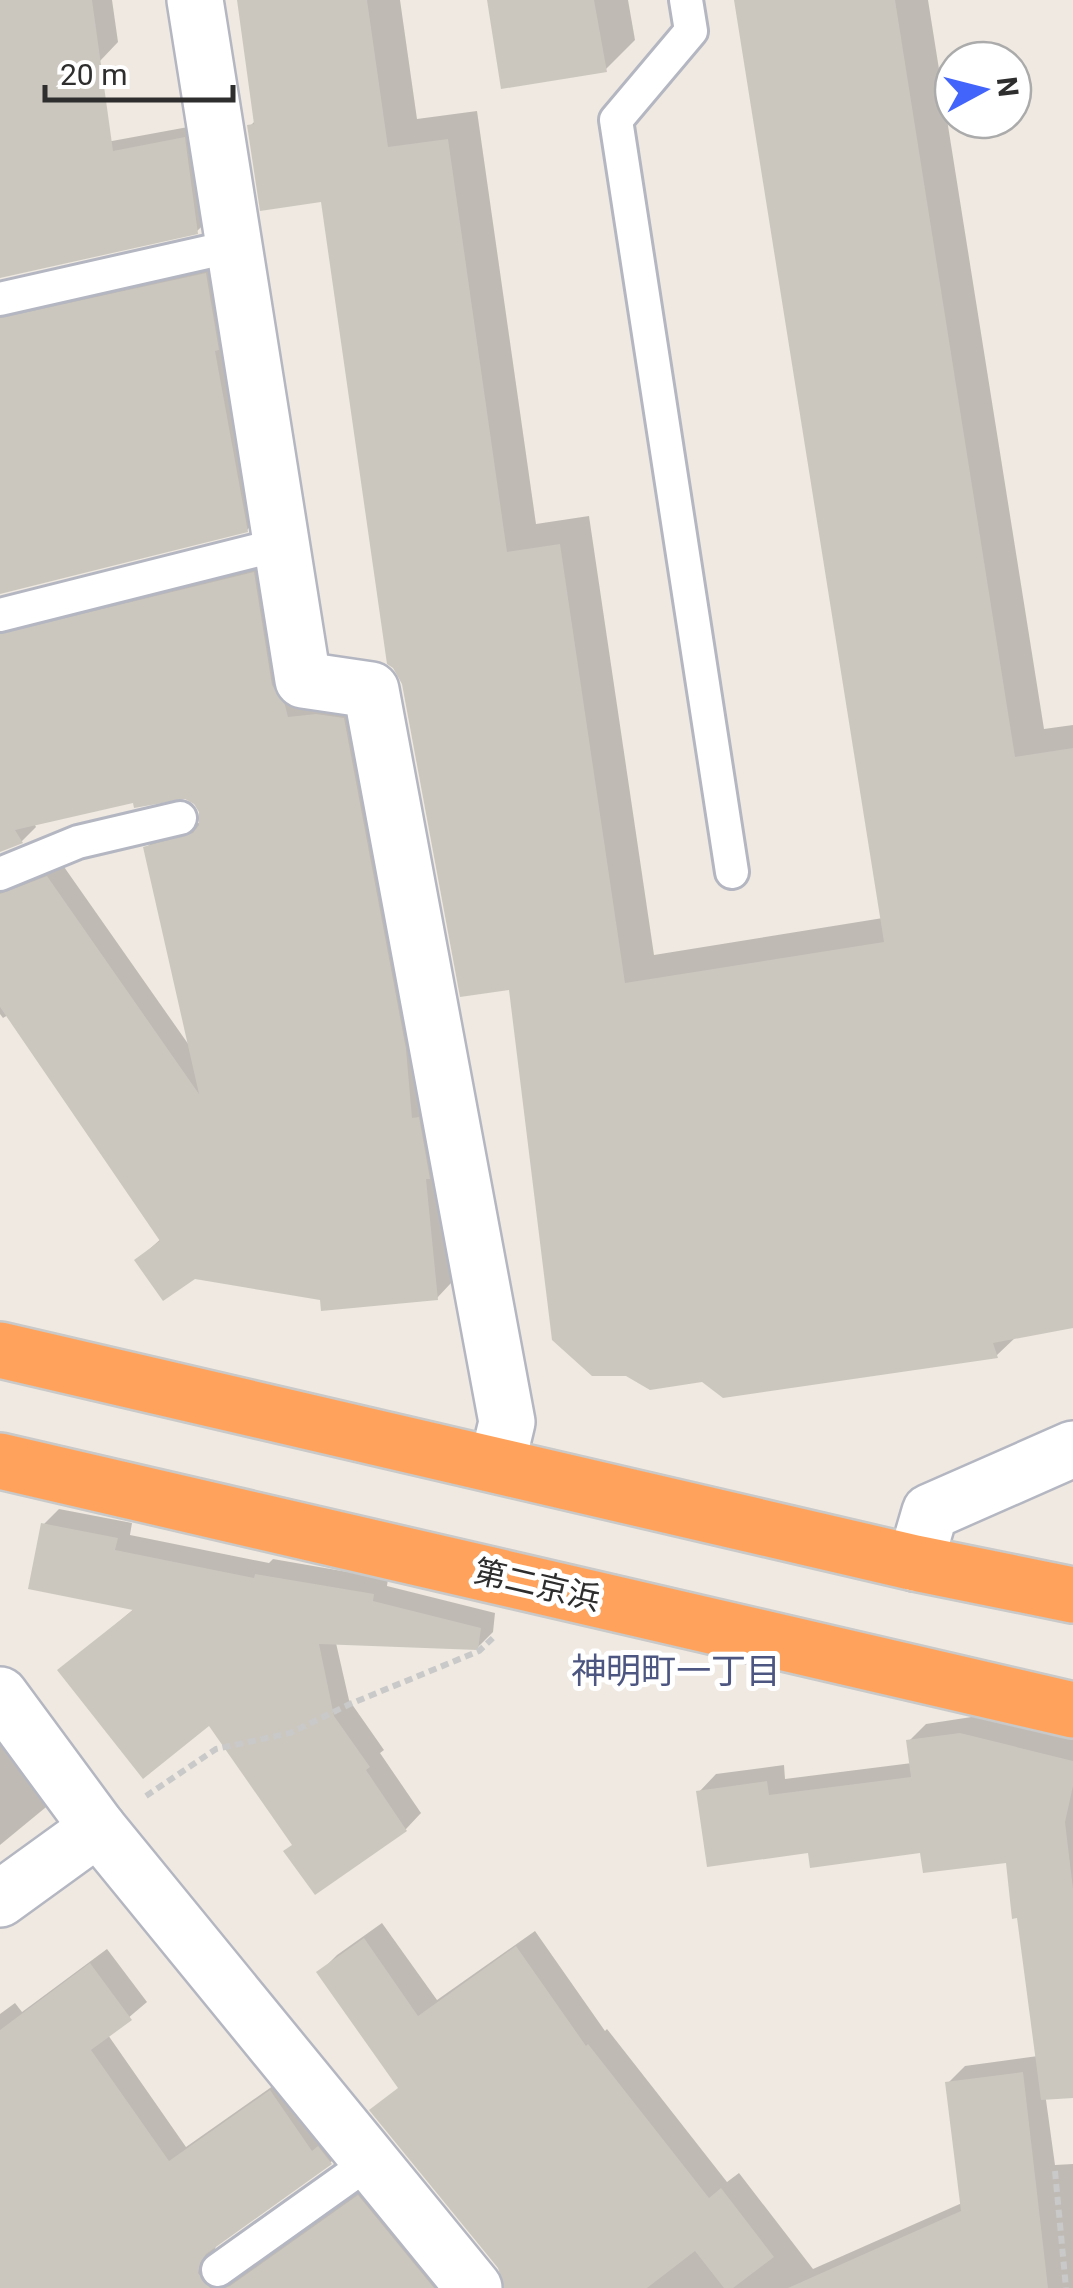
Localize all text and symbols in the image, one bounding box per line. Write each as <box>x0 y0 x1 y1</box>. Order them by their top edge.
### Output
scale bar <box>45 40 232 102</box>
north arrow <box>933 40 1033 140</box>
text: 20 m <box>60 57 127 92</box>
text: N <box>990 75 1025 99</box>
street label: 第二京浜 <box>470 1552 604 1618</box>
district label: 神明町一丁目 <box>571 1651 781 1692</box>

